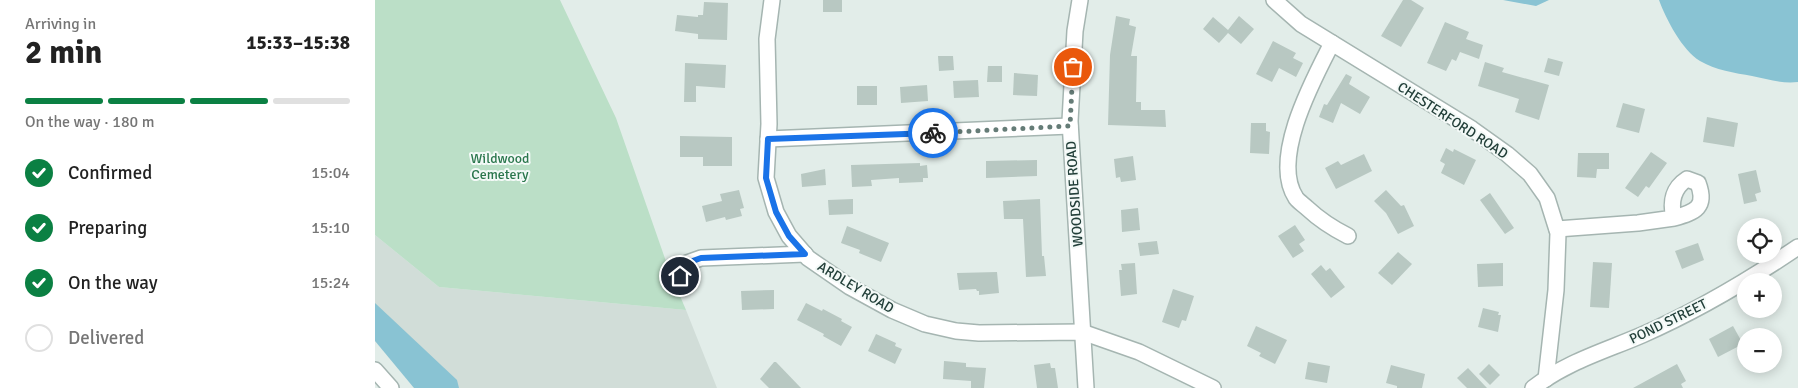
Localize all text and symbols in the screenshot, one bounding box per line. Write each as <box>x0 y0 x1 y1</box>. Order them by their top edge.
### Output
text: Arriving in <box>25 14 96 34</box>
text: 15:33–15:38 <box>246 31 350 55</box>
text: 2 min <box>25 33 102 72</box>
pin <box>1052 46 1094 88</box>
icon: bag <box>1059 53 1087 81</box>
street label: CHESTERFORD ROAD <box>1394 78 1511 162</box>
courier <box>908 108 958 158</box>
text: On the way · 180 m <box>25 112 155 132</box>
icon: bike <box>919 119 947 147</box>
street label: WOODSIDE ROAD <box>1062 140 1087 247</box>
park label: Wildwood Cemetery <box>470 150 530 183</box>
icon: check <box>25 159 53 187</box>
text: Confirmed <box>68 161 152 185</box>
text: 15:04 <box>311 163 350 183</box>
icon: check <box>25 214 53 242</box>
text: Preparing <box>68 216 147 240</box>
text: 15:10 <box>311 218 350 238</box>
map controls <box>1737 218 1782 373</box>
button: locate <box>1737 218 1782 263</box>
pin <box>659 255 701 297</box>
street label: ARDLEY ROAD <box>814 258 897 317</box>
icon: home <box>666 262 694 290</box>
icon: check <box>25 269 53 297</box>
text: On the way <box>68 271 158 295</box>
text: 15:24 <box>311 273 350 293</box>
button: + <box>1737 273 1782 318</box>
street label: POND STREET <box>1627 295 1710 348</box>
text: Delivered <box>68 326 144 350</box>
button: − <box>1737 328 1782 373</box>

